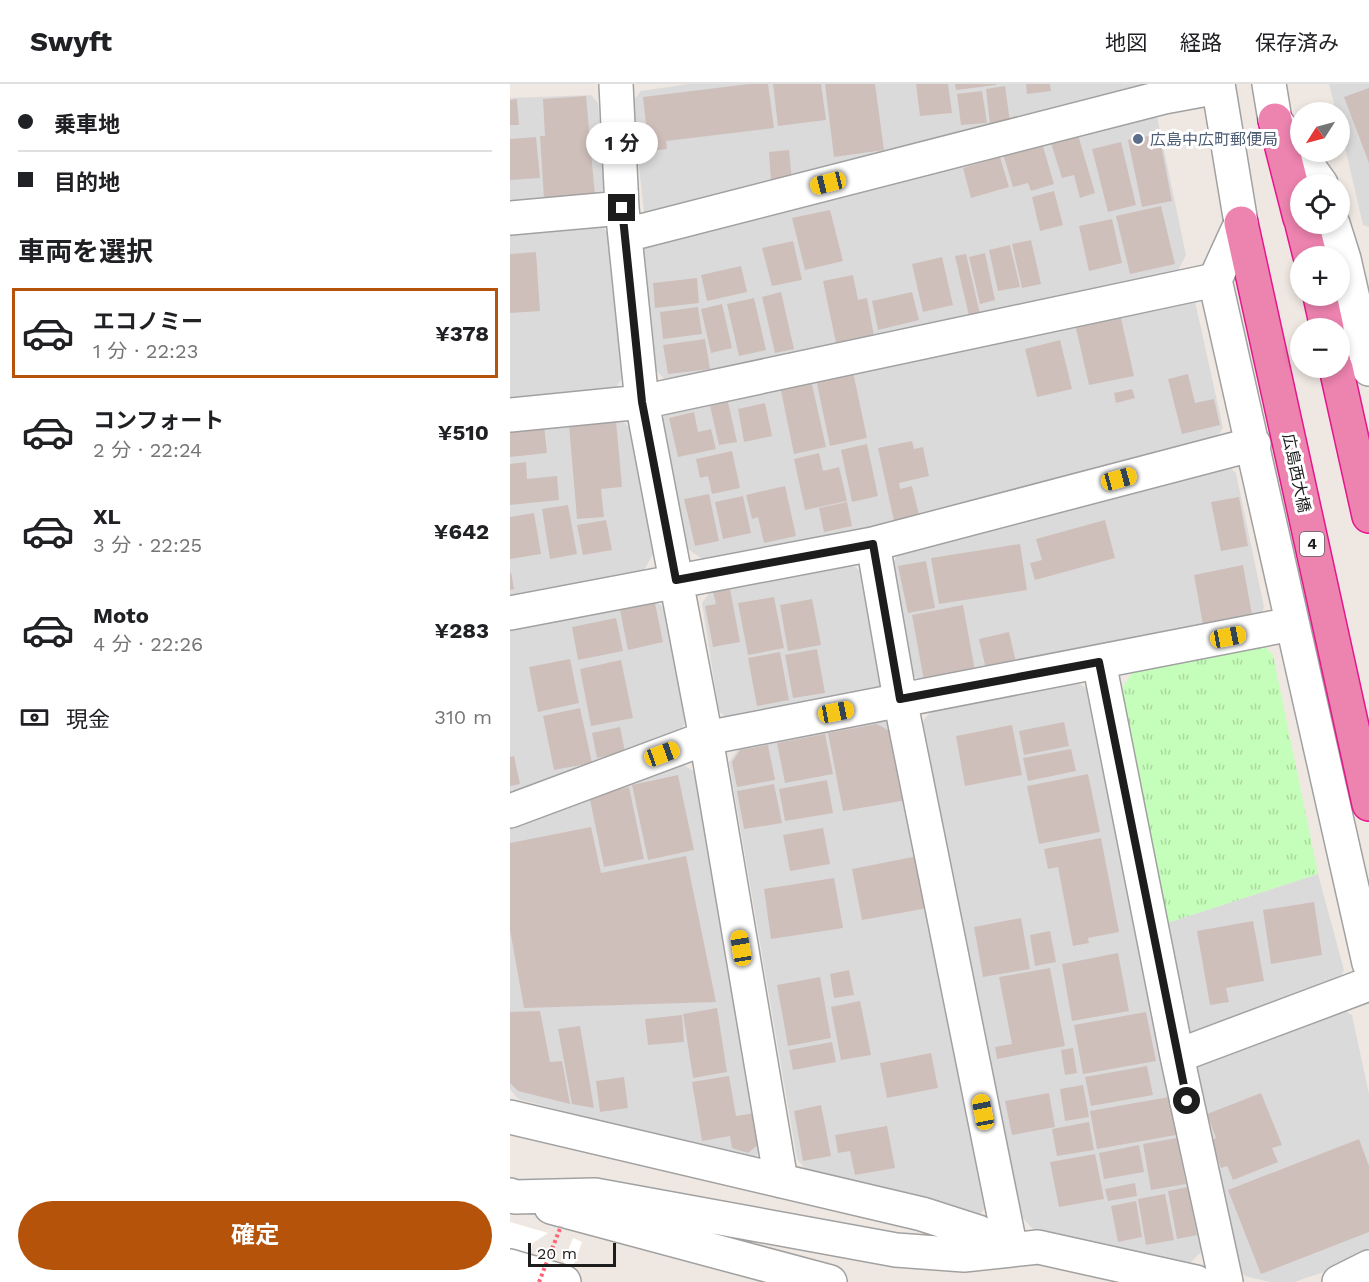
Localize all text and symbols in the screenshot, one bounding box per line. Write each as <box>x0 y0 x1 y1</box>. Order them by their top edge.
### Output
text: Swyft <box>30 25 112 58</box>
text: 地図 <box>1105 30 1147 55</box>
text: 経路 <box>1180 30 1222 55</box>
text: 保存済み <box>1255 30 1339 55</box>
north arrow <box>1290 102 1350 162</box>
map controls <box>1290 102 1350 378</box>
text: 乗車地 <box>54 112 120 137</box>
callout: 1 分 <box>586 121 658 163</box>
place label: 広島中広町郵便局 <box>1150 130 1278 149</box>
text: 1 分 <box>605 131 639 155</box>
marker: 広島中広町郵便局 <box>1131 132 1145 146</box>
text: 目的地 <box>54 170 120 195</box>
car <box>808 170 848 196</box>
button: locate <box>1290 174 1350 234</box>
route end <box>608 194 635 221</box>
text: 車両を選択 <box>18 236 153 268</box>
button: + <box>1290 246 1350 306</box>
icon: car <box>21 306 75 360</box>
text: エコノミー <box>93 309 203 334</box>
button: − <box>1290 318 1350 378</box>
text: ¥378 <box>435 321 489 346</box>
text: 1 分 · 22:23 <box>93 339 198 363</box>
icon: car <box>21 405 75 459</box>
text: コンフォート <box>93 408 224 433</box>
text: ¥510 <box>438 420 489 445</box>
street label: 広島西大橋 <box>1279 432 1314 514</box>
text: 2 分 · 22:24 <box>93 438 202 462</box>
car <box>1099 466 1139 492</box>
icon: car <box>21 504 75 558</box>
text: XL <box>93 504 121 529</box>
text: ¥642 <box>434 519 489 544</box>
road number: 4 <box>1300 532 1324 556</box>
text: 3 分 · 22:25 <box>93 533 202 557</box>
icon: car <box>21 603 75 657</box>
text: Moto <box>93 603 149 628</box>
text: ¥283 <box>435 618 489 643</box>
car <box>1209 625 1247 649</box>
text: 4 分 · 22:26 <box>93 632 203 656</box>
car <box>817 700 855 724</box>
icon: cash <box>18 701 51 734</box>
text: 310 m <box>434 705 492 729</box>
text: 現金 <box>66 707 110 732</box>
car <box>642 739 682 769</box>
car <box>729 929 753 967</box>
route start <box>1173 1087 1200 1114</box>
car <box>971 1093 995 1131</box>
button: 確定 <box>18 1201 492 1270</box>
scale bar <box>528 1240 616 1268</box>
text: 20 m <box>537 1244 577 1263</box>

